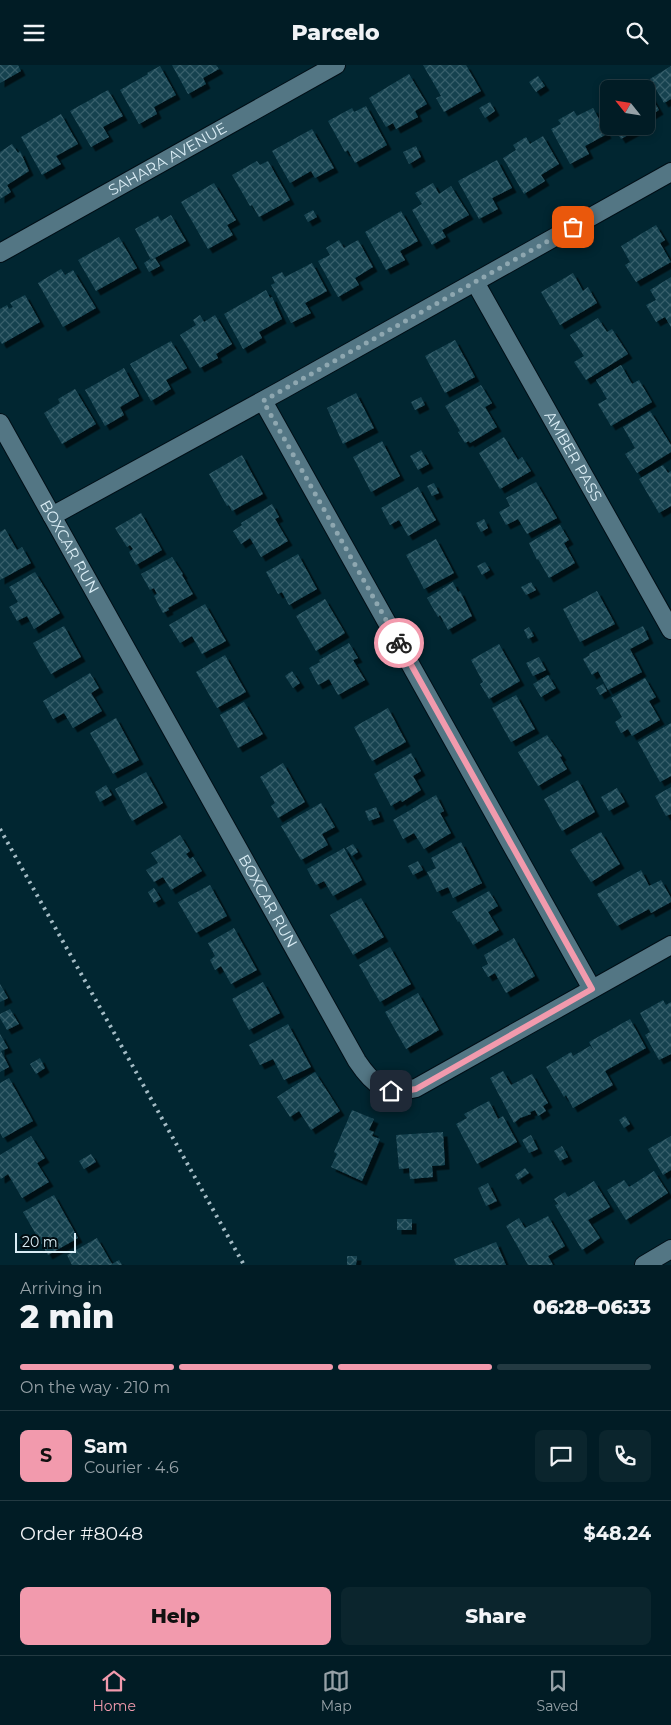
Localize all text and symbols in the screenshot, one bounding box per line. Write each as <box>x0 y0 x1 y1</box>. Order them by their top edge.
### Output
icon: menu <box>20 19 48 47</box>
text: Parcelo <box>291 19 380 46</box>
icon: search <box>623 19 651 47</box>
north arrow <box>600 80 655 135</box>
map controls <box>600 80 655 135</box>
street label: SAHARA AVENUE <box>105 118 230 200</box>
pin <box>552 206 594 248</box>
icon: bag <box>559 213 587 241</box>
street label: AMBER PASS <box>541 408 607 505</box>
street label: BOXCAR RUN <box>36 497 103 597</box>
courier <box>374 618 424 668</box>
icon: bike <box>385 629 413 657</box>
street label: BOXCAR RUN <box>234 851 302 951</box>
pin <box>370 1070 412 1112</box>
icon: home <box>377 1077 405 1105</box>
scale bar <box>15 1230 76 1253</box>
text: 20 m <box>22 1233 58 1251</box>
text: Arriving in <box>20 1279 102 1298</box>
text: 06:28–06:33 <box>533 1296 651 1319</box>
text: 2 min <box>20 1297 114 1336</box>
text: On the way · 210 m <box>20 1378 170 1397</box>
button: chat <box>535 1430 587 1482</box>
button: phone <box>599 1430 651 1482</box>
text: Sam <box>84 1435 128 1458</box>
text: S <box>40 1444 52 1467</box>
text: Courier · 4.6 <box>84 1458 179 1477</box>
text: Order #8048 <box>20 1522 143 1545</box>
text: $48.24 <box>583 1522 651 1545</box>
button: Help <box>20 1587 331 1645</box>
button: Share <box>341 1587 651 1645</box>
tab: Home <box>92 1667 136 1715</box>
tab: Map <box>321 1667 352 1715</box>
tab: Saved <box>537 1667 579 1715</box>

